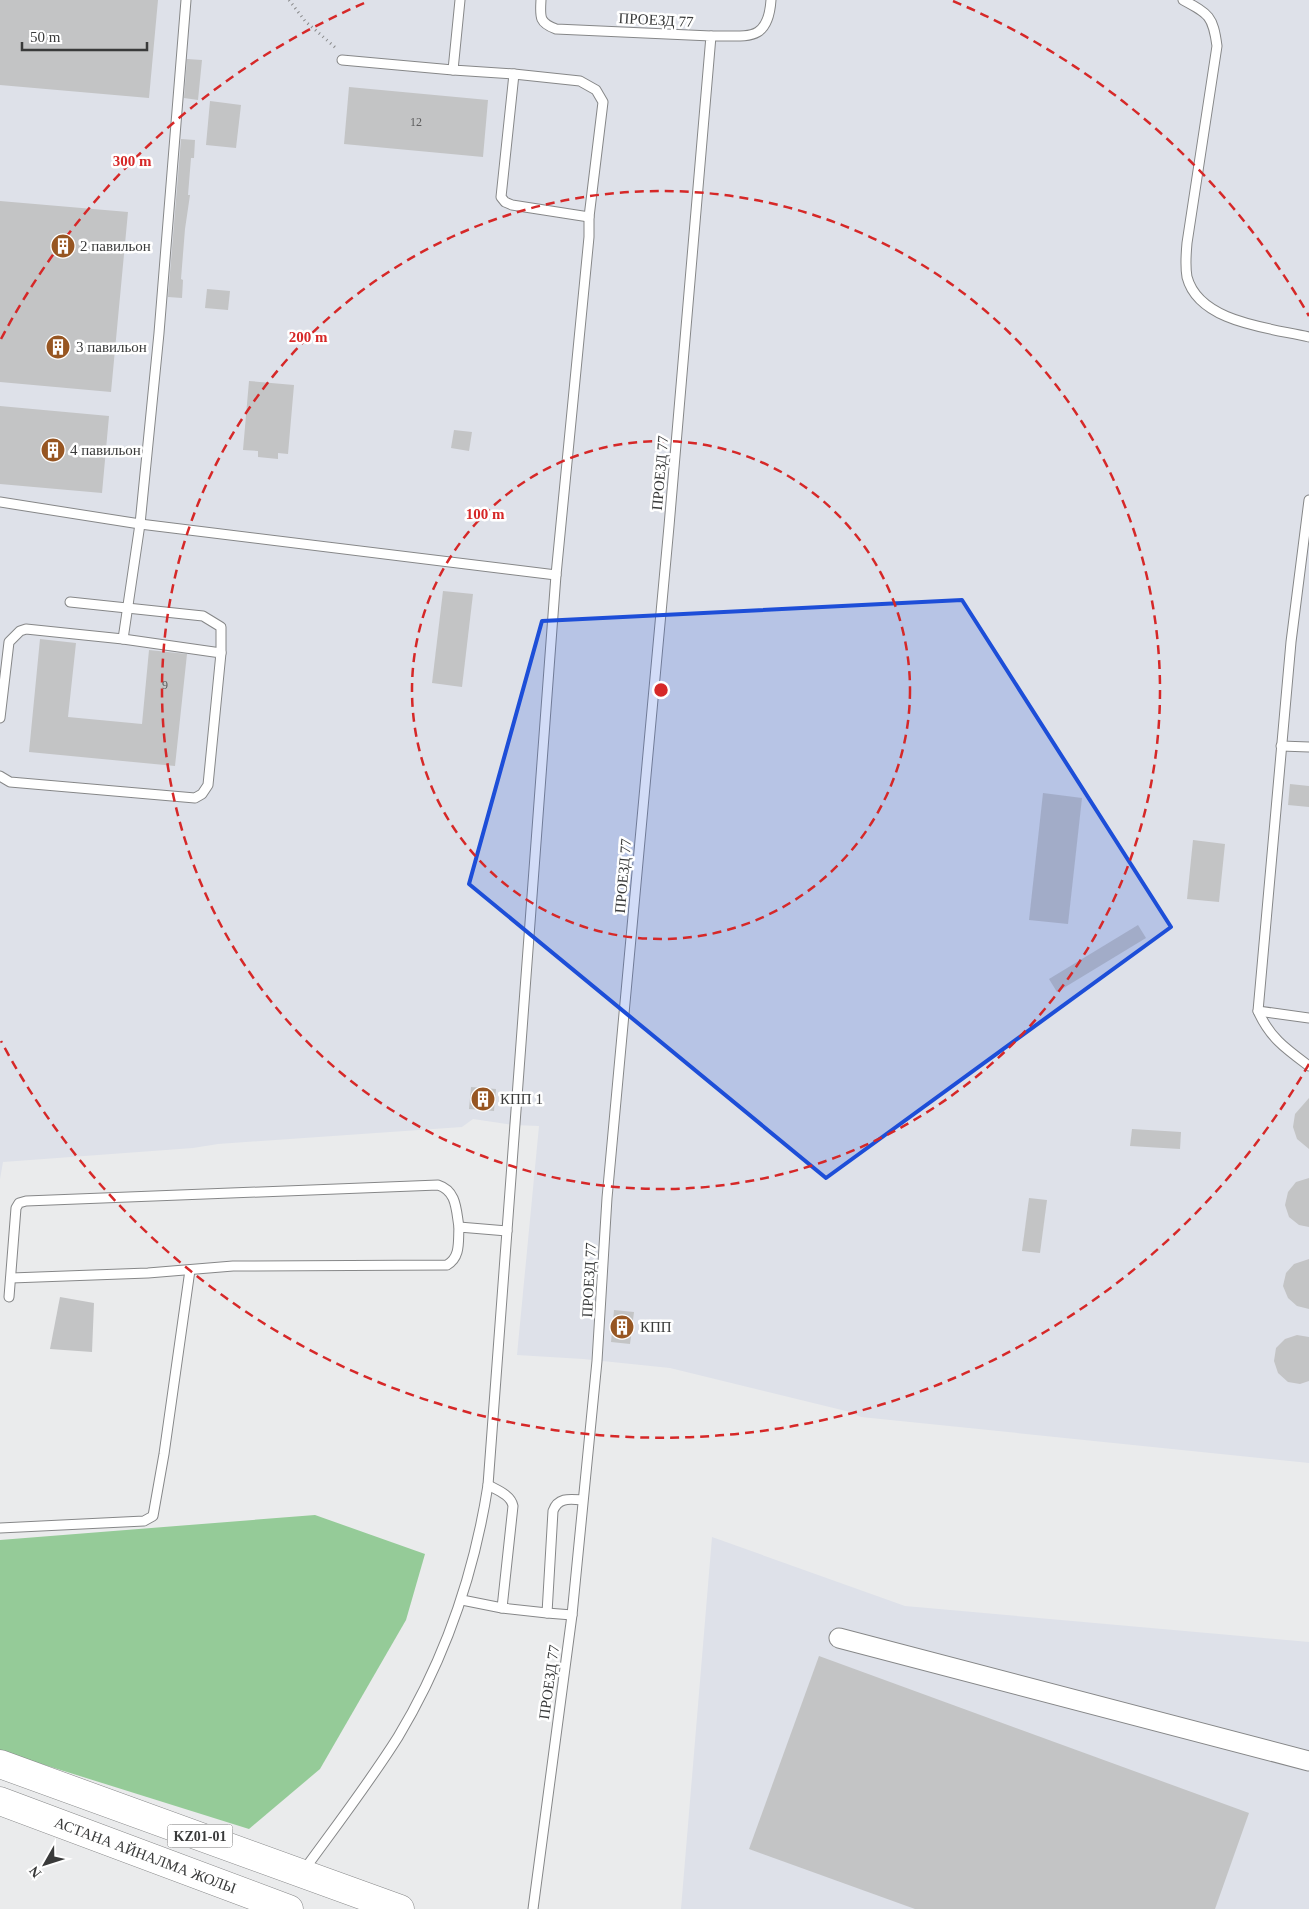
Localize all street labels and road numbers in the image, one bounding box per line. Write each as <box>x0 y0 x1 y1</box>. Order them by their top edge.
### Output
street label: ПРОЕЗД 77 <box>618 10 694 30</box>
street label: ПРОЕЗД 77 <box>649 434 671 511</box>
street label: ПРОЕЗД 77 <box>612 837 634 914</box>
street label: ПРОЕЗД 77 <box>579 1242 599 1318</box>
street label: ПРОЕЗД 77 <box>536 1643 562 1720</box>
street label: АСТАНА АЙНАЛМА ЖОЛЫ <box>52 1814 238 1896</box>
road number: KZ01-01 <box>168 1824 232 1848</box>

